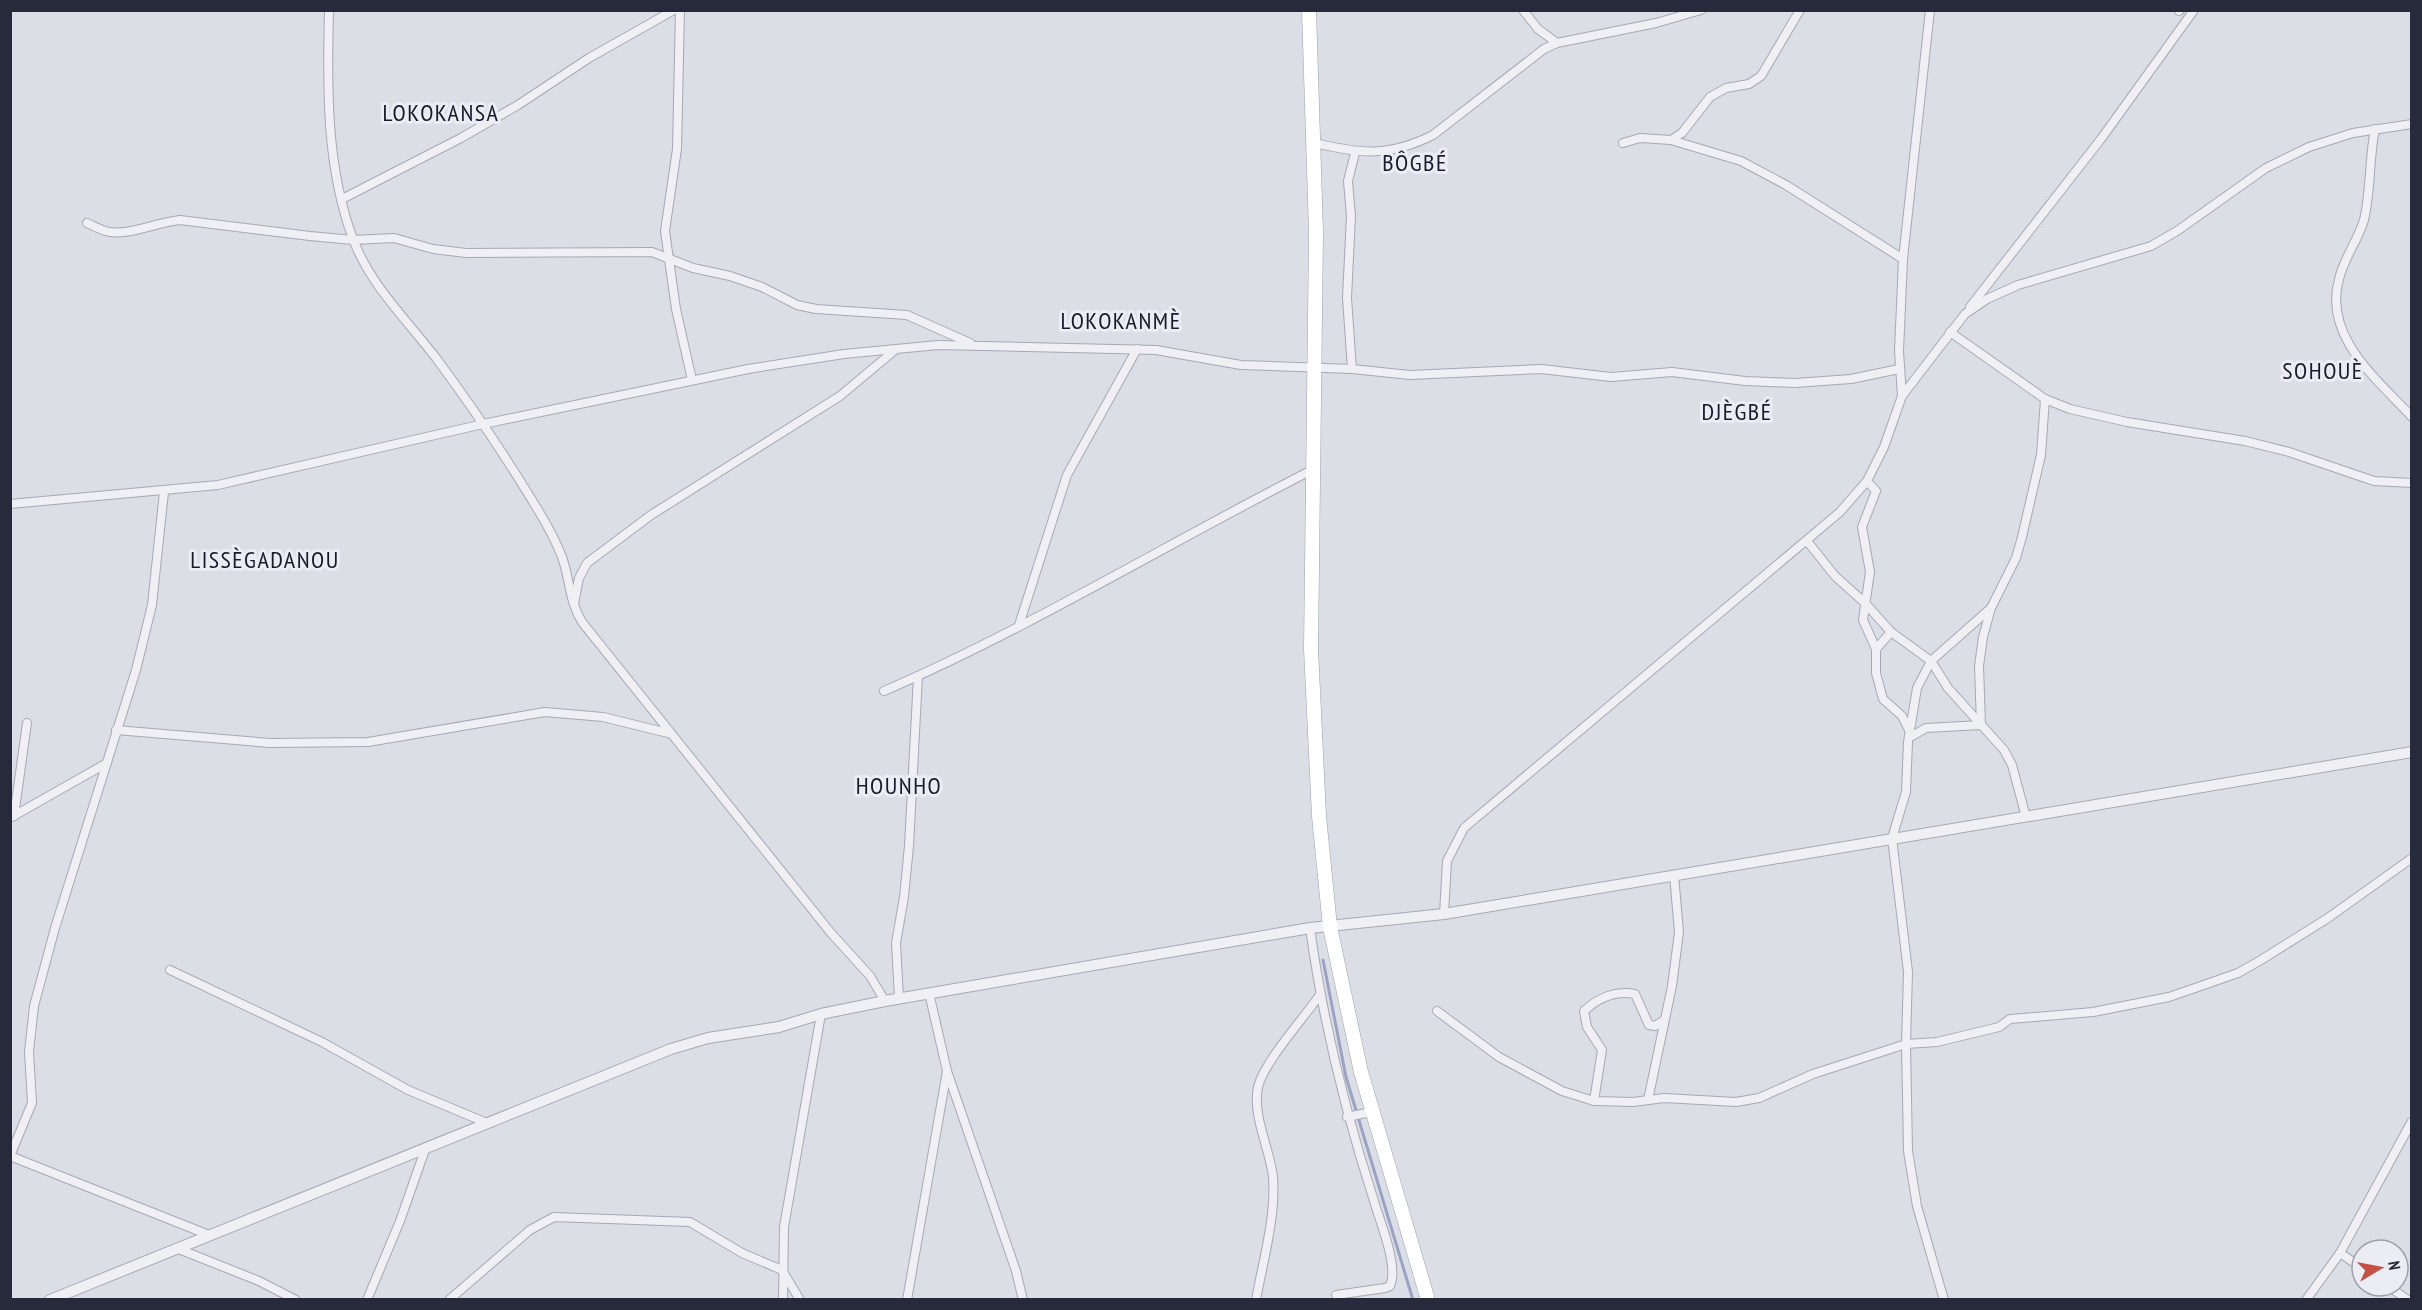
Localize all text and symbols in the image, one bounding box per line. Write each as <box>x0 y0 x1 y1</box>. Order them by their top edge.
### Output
district label: LOKOKANSA <box>383 97 499 128</box>
district label: BÔGBÉ <box>1382 147 1448 178</box>
district label: LOKOKANMÈ <box>1061 305 1181 336</box>
district label: SOHOUÈ <box>2282 355 2364 386</box>
district label: DJÈGBÉ <box>1702 396 1772 427</box>
district label: LISSÈGADANOU <box>190 544 340 575</box>
district label: HOUNHO <box>856 770 942 801</box>
north arrow <box>2350 1238 2410 1298</box>
text: N <box>2384 1259 2405 1271</box>

